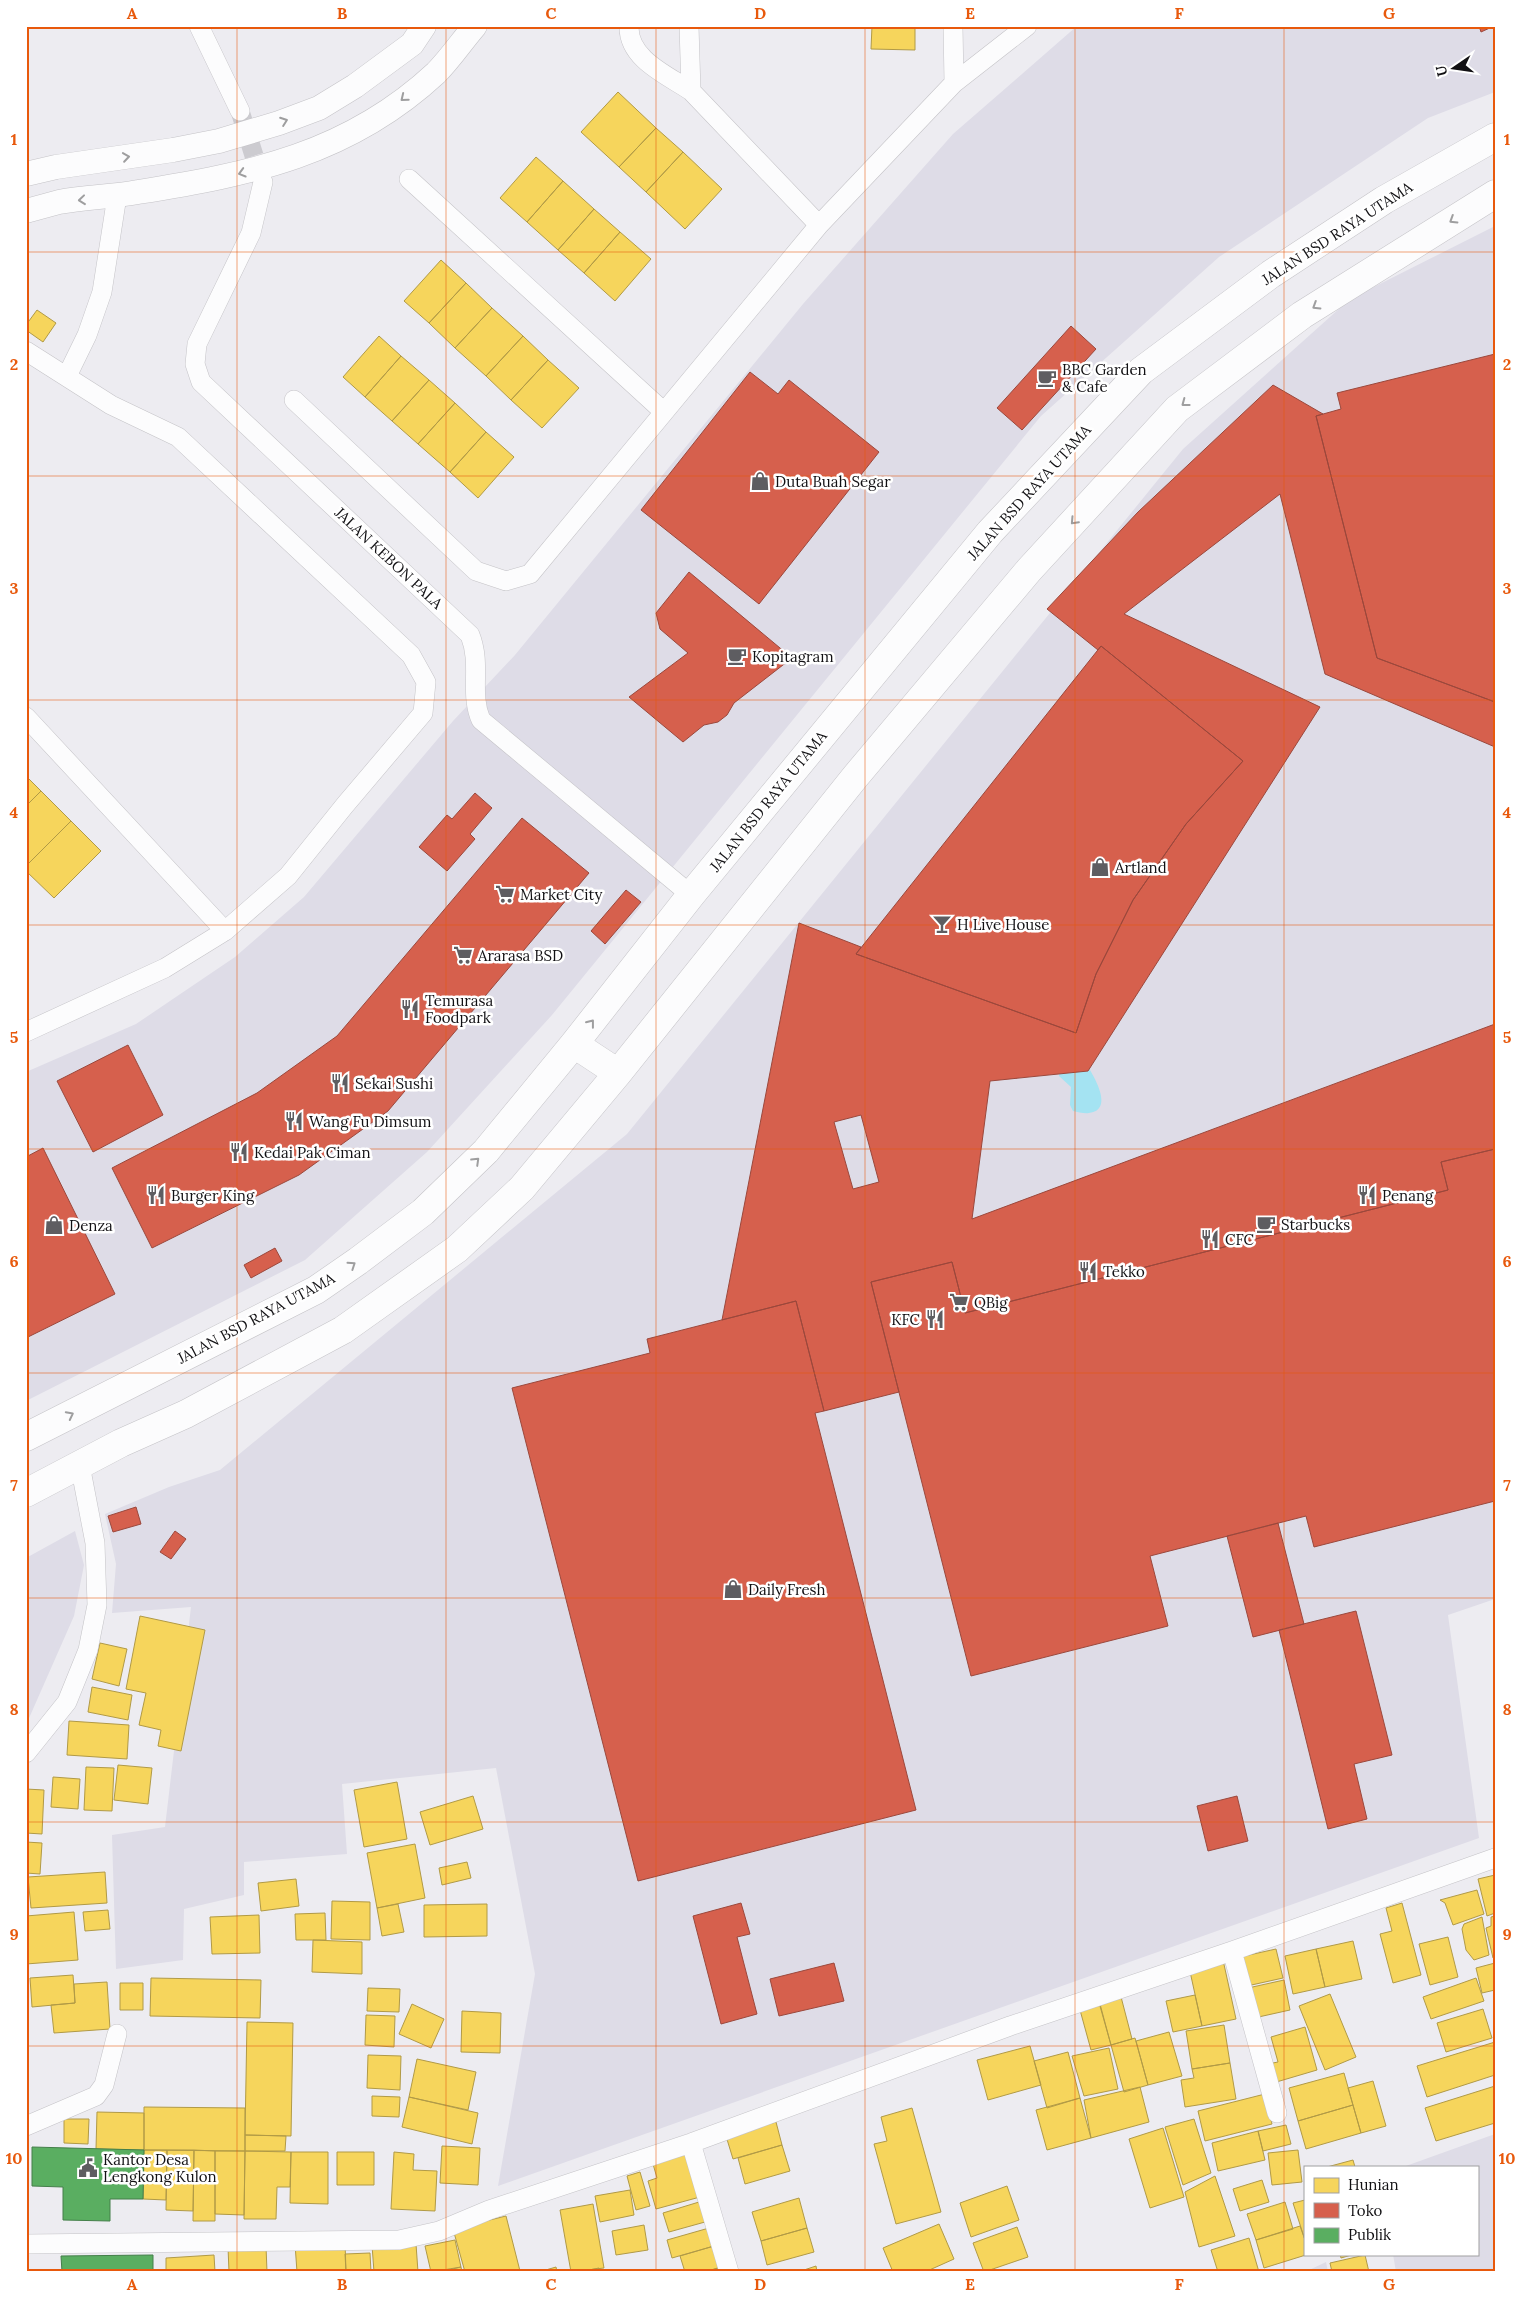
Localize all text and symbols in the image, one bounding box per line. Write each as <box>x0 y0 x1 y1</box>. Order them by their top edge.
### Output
text: A <box>127 3 138 23</box>
text: B <box>337 3 348 23</box>
text: C <box>545 3 557 23</box>
text: D <box>754 3 766 23</box>
text: E <box>965 3 975 23</box>
text: F <box>1174 3 1184 23</box>
text: G <box>1383 3 1395 23</box>
north arrow <box>1428 42 1478 92</box>
text: U <box>1431 63 1451 78</box>
one-way arrow <box>401 93 410 102</box>
one-way arrow <box>279 117 288 127</box>
text: 1 <box>11 129 17 149</box>
text: 1 <box>1504 129 1510 149</box>
one-way arrow <box>122 152 130 162</box>
one-way arrow <box>239 168 247 178</box>
street label: JALAN BSD RAYA UTAMA <box>1257 177 1416 289</box>
one-way arrow <box>78 194 86 205</box>
one-way arrow <box>1450 213 1459 223</box>
one-way arrow <box>1312 300 1321 310</box>
text: 2 <box>10 354 18 374</box>
text: 2 <box>1503 354 1511 374</box>
place label: BBC Garden & Cafe <box>1062 360 1147 396</box>
cafe icon: BBC Garden & Cafe <box>1036 367 1058 389</box>
one-way arrow <box>1181 397 1191 406</box>
street label: JALAN BSD RAYA UTAMA <box>963 420 1095 564</box>
shop icon: Duta Buah Segar <box>749 470 771 492</box>
place label: Duta Buah Segar <box>775 472 891 491</box>
street label: JALAN KEBON PALA <box>330 502 447 613</box>
one-way arrow <box>1071 516 1080 525</box>
text: 3 <box>10 578 19 598</box>
text: 3 <box>1503 578 1512 598</box>
cafe icon: Kopitagram <box>726 645 748 667</box>
place label: Kopitagram <box>752 647 834 666</box>
street label: JALAN BSD RAYA UTAMA <box>705 726 831 876</box>
text: 4 <box>10 802 19 822</box>
text: 4 <box>1503 802 1512 822</box>
shop icon: Artland <box>1089 856 1111 878</box>
place label: Artland <box>1114 858 1167 877</box>
supermarket icon: Market City <box>494 883 516 905</box>
place label: Market City <box>520 885 602 904</box>
bar icon: H Live House <box>931 913 953 935</box>
place label: H Live House <box>957 915 1049 934</box>
supermarket icon: Ararasa BSD <box>452 944 474 966</box>
place label: Ararasa BSD <box>477 946 563 965</box>
place label: Temurasa Foodpark <box>425 991 493 1027</box>
restaurant icon: Temurasa Foodpark <box>399 998 421 1020</box>
one-way arrow <box>586 1019 595 1028</box>
text: 5 <box>10 1027 19 1047</box>
text: 5 <box>1503 1027 1512 1047</box>
restaurant icon: Sekai Sushi <box>329 1072 351 1094</box>
place label: Sekai Sushi <box>355 1074 433 1093</box>
restaurant icon: Wang Fu Dimsum <box>283 1110 305 1132</box>
place label: Wang Fu Dimsum <box>309 1112 432 1131</box>
restaurant icon: Kedai Pak Ciman <box>228 1141 250 1163</box>
place label: Kedai Pak Ciman <box>254 1143 371 1162</box>
one-way arrow <box>470 1158 479 1167</box>
restaurant icon: Burger King <box>145 1184 167 1206</box>
restaurant icon: Penang <box>1356 1184 1378 1206</box>
place label: Burger King <box>171 1186 255 1205</box>
place label: Penang <box>1382 1186 1434 1205</box>
cafe icon: Starbucks <box>1255 1213 1277 1235</box>
shop icon: Denza <box>43 1214 65 1236</box>
place label: Starbucks <box>1281 1215 1350 1234</box>
place label: Denza <box>69 1216 113 1235</box>
restaurant icon: CFC <box>1199 1228 1221 1250</box>
place label: CFC <box>1225 1230 1255 1249</box>
text: 6 <box>9 1251 19 1271</box>
text: 6 <box>1502 1251 1512 1271</box>
restaurant icon: Tekko <box>1077 1260 1099 1282</box>
one-way arrow <box>346 1262 356 1271</box>
place label: Tekko <box>1103 1262 1145 1281</box>
street label: JALAN BSD RAYA UTAMA <box>173 1268 339 1368</box>
supermarket icon: QBig <box>948 1291 970 1313</box>
place label: QBig <box>974 1293 1008 1312</box>
restaurant icon: KFC <box>924 1308 946 1330</box>
place label: KFC <box>891 1310 921 1329</box>
one-way arrow <box>64 1411 73 1421</box>
text: 7 <box>10 1475 18 1495</box>
text: 7 <box>1503 1475 1511 1495</box>
shop icon: Daily Fresh <box>722 1578 744 1600</box>
place label: Daily Fresh <box>748 1580 825 1599</box>
text: 8 <box>9 1699 19 1719</box>
text: 8 <box>1502 1699 1512 1719</box>
text: 9 <box>9 1924 19 1944</box>
text: 9 <box>1502 1924 1512 1944</box>
text: 10 <box>6 2148 22 2168</box>
text: 10 <box>1499 2148 1515 2168</box>
place label: Kantor Desa Lengkong Kulon <box>103 2150 217 2186</box>
public building icon: Kantor Desa Lengkong Kulon <box>77 2157 99 2179</box>
legend <box>1304 2166 1478 2256</box>
text: Hunian <box>1348 2175 1399 2194</box>
text: Toko <box>1348 2201 1383 2220</box>
text: Publik <box>1348 2225 1391 2244</box>
text: A <box>127 2274 138 2294</box>
text: B <box>337 2274 348 2294</box>
text: C <box>545 2274 557 2294</box>
text: D <box>754 2274 766 2294</box>
text: E <box>965 2274 975 2294</box>
text: F <box>1174 2274 1184 2294</box>
text: G <box>1383 2274 1395 2294</box>

